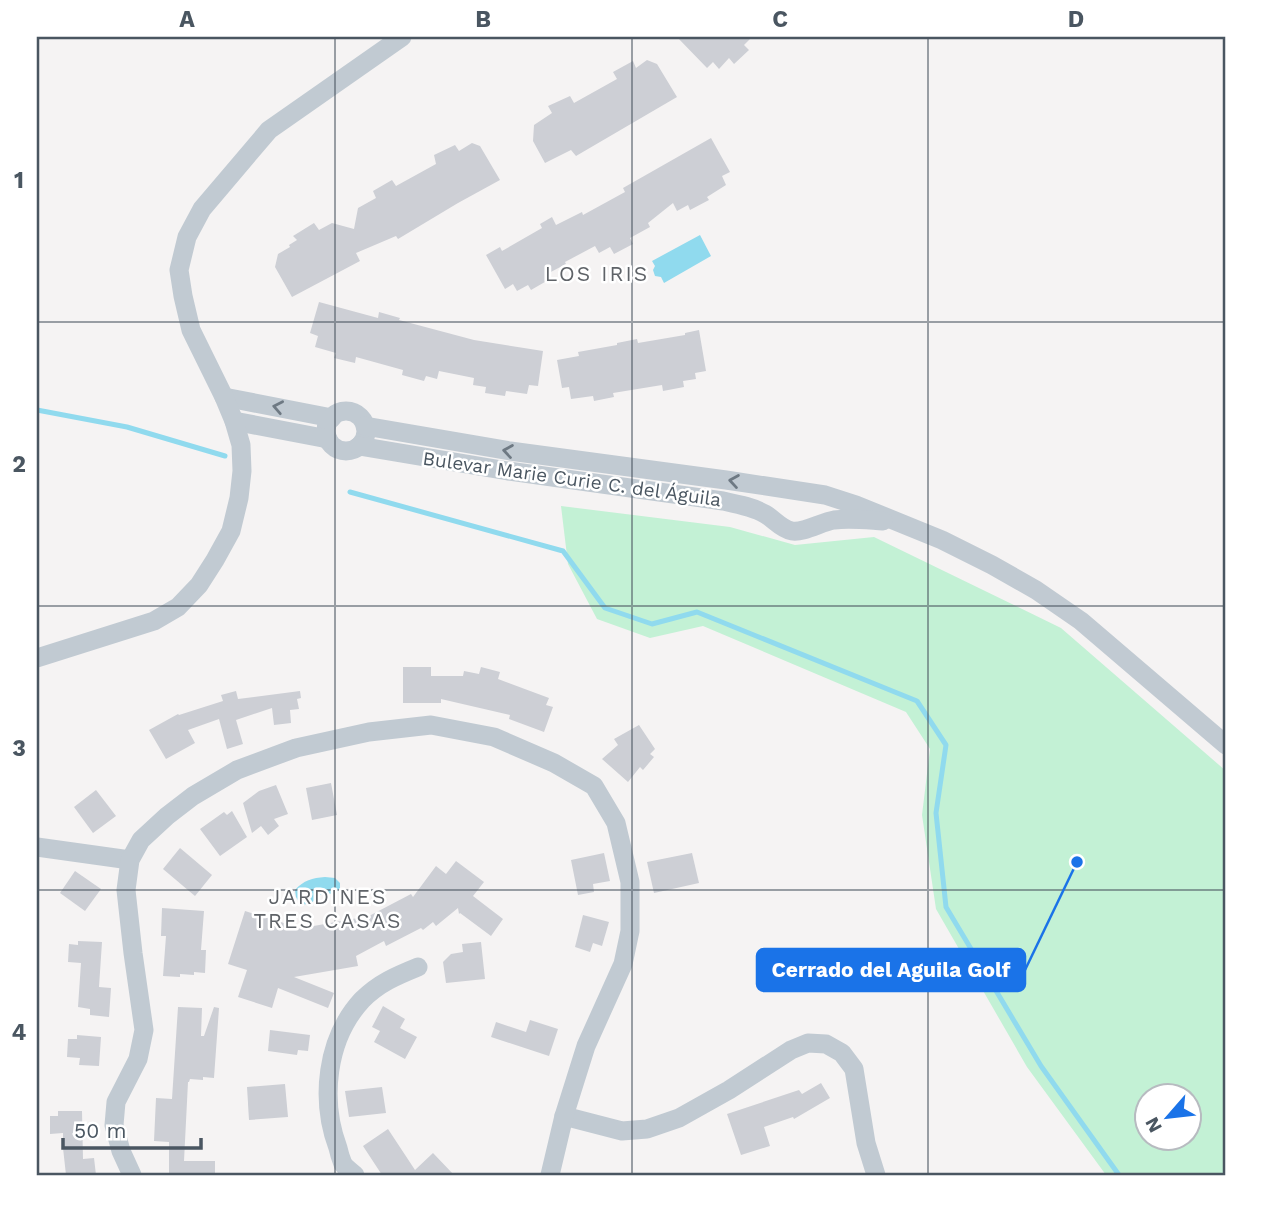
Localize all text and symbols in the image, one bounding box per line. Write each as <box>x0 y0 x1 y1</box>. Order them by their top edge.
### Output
text: A <box>179 6 195 33</box>
text: B <box>475 6 491 33</box>
text: C <box>772 6 788 33</box>
text: D <box>1068 6 1084 33</box>
text: 1 <box>14 167 24 194</box>
district label: LOS IRIS <box>545 261 649 286</box>
one-way arrow <box>272 401 284 416</box>
one-way arrow <box>503 443 514 458</box>
street label: Bulevar Marie Curie C. del Águila <box>421 447 723 511</box>
text: 2 <box>12 451 26 478</box>
one-way arrow <box>728 474 740 489</box>
text: 3 <box>12 735 26 762</box>
district label: JARDINES TRES CASAS <box>253 884 403 933</box>
callout: Cerrado del Aguila Golf <box>757 949 1025 991</box>
text: Cerrado del Aguila Golf <box>771 957 1011 982</box>
text: 4 <box>12 1019 27 1046</box>
north arrow <box>1134 1082 1204 1152</box>
scale bar <box>63 1107 201 1151</box>
text: N <box>1140 1113 1167 1136</box>
text: 50 m <box>74 1118 126 1143</box>

